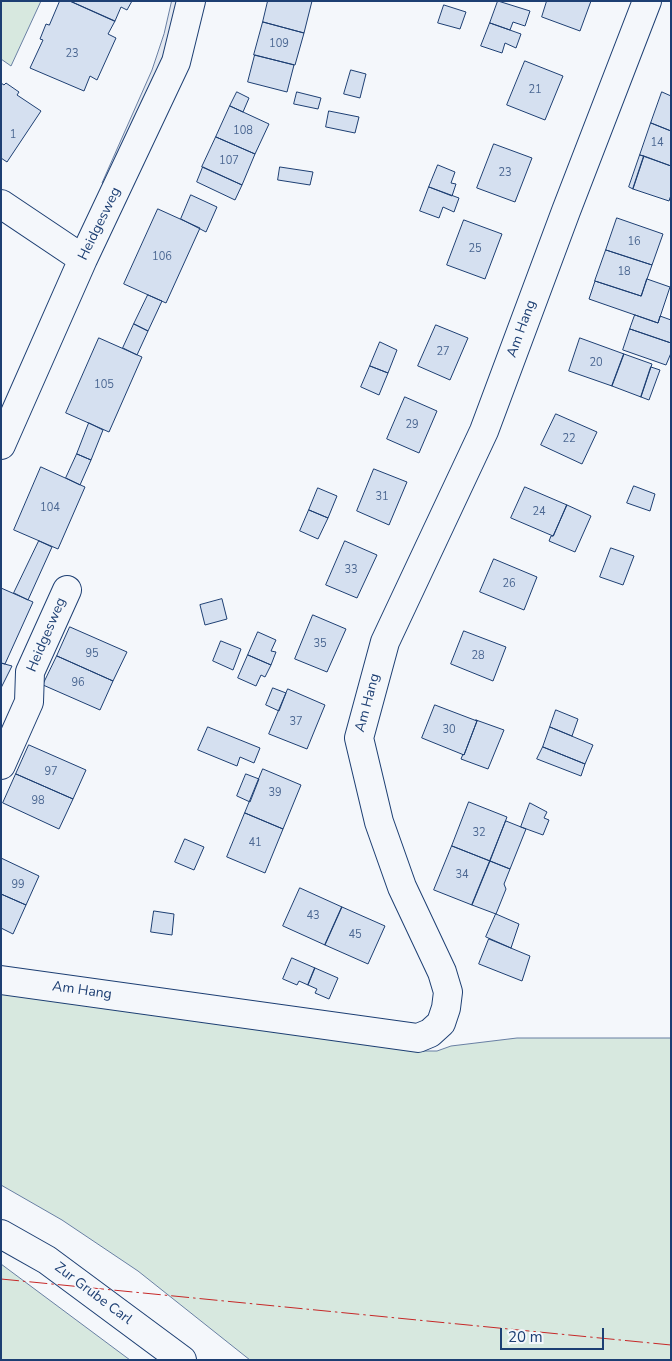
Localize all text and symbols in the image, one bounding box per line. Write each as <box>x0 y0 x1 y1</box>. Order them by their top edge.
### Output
house number: 109 <box>269 37 289 51</box>
house number: 23 <box>65 47 79 61</box>
house number: 21 <box>528 83 542 97</box>
house number: 108 <box>233 124 253 138</box>
house number: 1 <box>10 128 16 142</box>
house number: 14 <box>650 136 664 150</box>
house number: 107 <box>219 154 239 168</box>
house number: 23 <box>498 166 512 180</box>
street label: Heidgesweg <box>75 185 125 263</box>
house number: 16 <box>627 235 641 249</box>
house number: 25 <box>468 242 482 256</box>
house number: 106 <box>152 250 172 264</box>
house number: 18 <box>617 265 631 279</box>
street label: Am Hang <box>504 298 540 360</box>
house number: 27 <box>436 345 450 359</box>
house number: 20 <box>589 356 603 370</box>
house number: 105 <box>94 378 114 392</box>
house number: 29 <box>405 418 419 432</box>
house number: 22 <box>562 432 576 446</box>
house number: 31 <box>375 490 389 504</box>
house number: 104 <box>40 501 60 515</box>
house number: 24 <box>532 505 546 519</box>
house number: 33 <box>344 563 358 577</box>
house number: 26 <box>502 577 516 591</box>
street label: Heidgesweg <box>24 595 70 675</box>
house number: 35 <box>313 637 327 651</box>
house number: 95 <box>85 647 99 661</box>
house number: 28 <box>471 649 485 663</box>
street label: Am Hang <box>352 672 384 734</box>
house number: 96 <box>71 676 85 690</box>
house number: 37 <box>289 715 303 729</box>
house number: 30 <box>442 723 456 737</box>
house number: 97 <box>44 765 58 779</box>
house number: 39 <box>268 786 282 800</box>
house number: 98 <box>31 794 45 808</box>
house number: 32 <box>472 826 486 840</box>
house number: 41 <box>248 836 262 850</box>
house number: 34 <box>455 868 469 882</box>
house number: 99 <box>11 878 25 892</box>
house number: 43 <box>306 909 320 923</box>
house number: 45 <box>348 928 362 942</box>
street label: Am Hang <box>51 979 113 1003</box>
street label: Zur Grube Carl <box>51 1259 135 1329</box>
scale bar <box>502 1318 606 1350</box>
text: 20 m <box>508 1327 543 1347</box>

